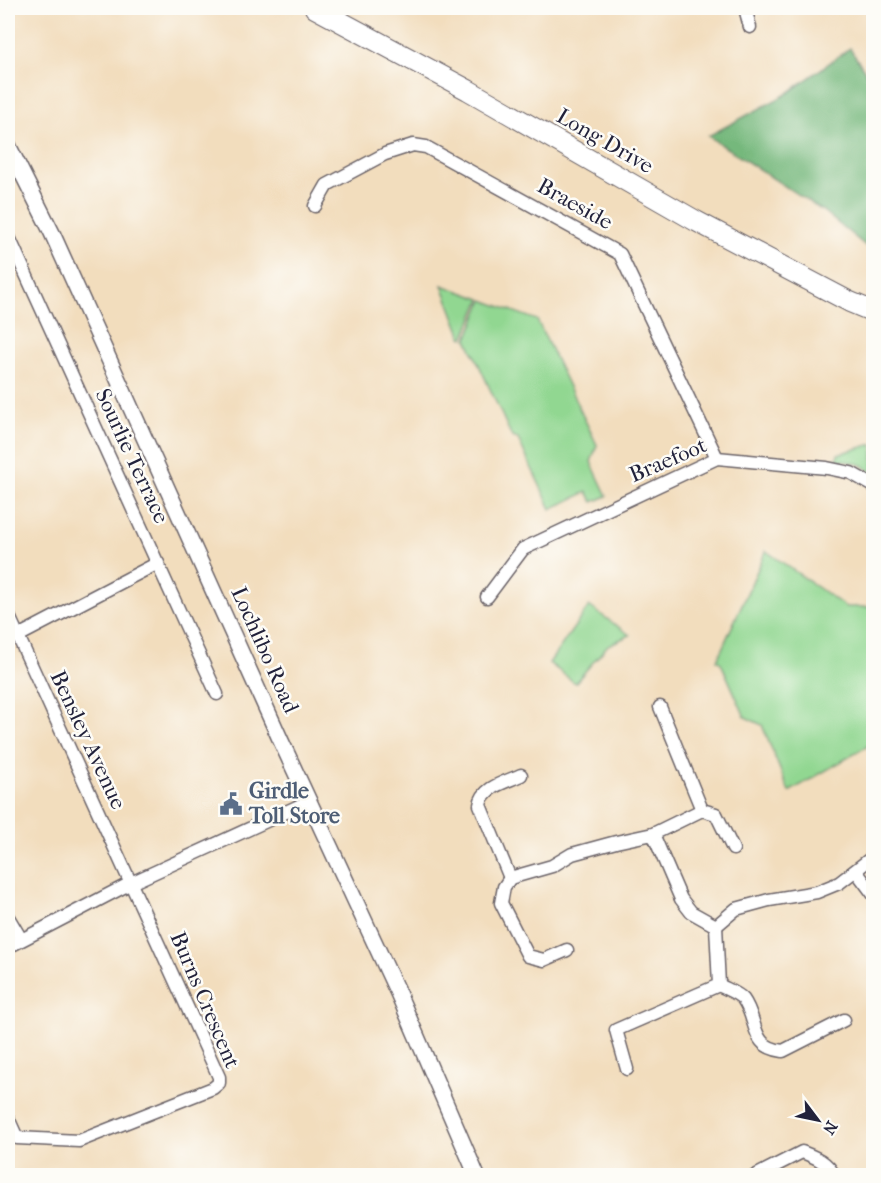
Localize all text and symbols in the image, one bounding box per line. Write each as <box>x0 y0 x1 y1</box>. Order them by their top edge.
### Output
street label: Long Drive <box>552 103 658 179</box>
street label: Braeside <box>533 173 617 235</box>
street label: Sourlie Terrace <box>90 385 175 527</box>
street label: Braefoot <box>625 432 711 488</box>
street label: Lochlibo Road <box>226 583 305 718</box>
street label: Bensley Avenue <box>45 667 132 814</box>
place label: Girdle Toll Store <box>248 778 340 829</box>
public building icon: Girdle Toll Store <box>218 791 244 817</box>
street label: Burns Crescent <box>165 928 245 1072</box>
north arrow <box>788 1090 848 1150</box>
text: N <box>819 1118 842 1139</box>

